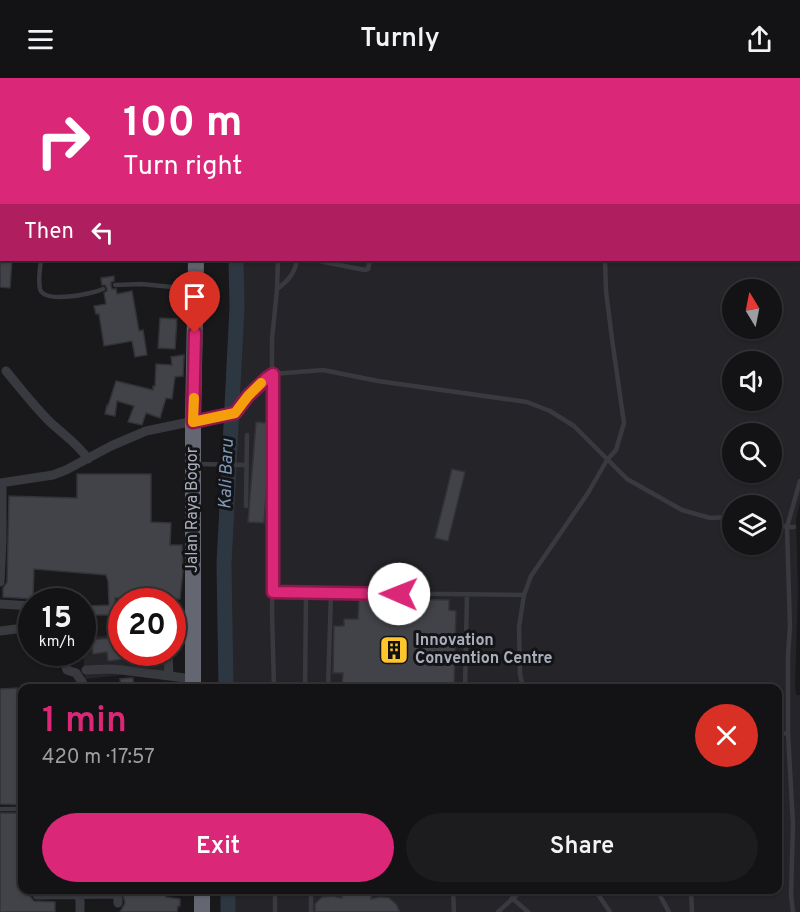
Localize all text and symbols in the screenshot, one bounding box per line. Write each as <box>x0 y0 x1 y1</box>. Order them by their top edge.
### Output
text: Turnly <box>360 22 440 56</box>
icon: menu <box>24 23 57 56</box>
icon: share <box>743 23 776 56</box>
text: 100 m <box>123 98 242 151</box>
icon: right <box>24 102 102 180</box>
text: Turn right <box>123 150 242 184</box>
icon: left <box>86 216 119 249</box>
text: Then <box>24 219 74 246</box>
pin <box>169 271 220 333</box>
north arrow <box>722 279 782 339</box>
map controls <box>722 279 782 555</box>
icon: arrive <box>178 280 211 313</box>
button: sound <box>722 351 782 411</box>
button: search <box>722 423 782 483</box>
water label: Kali Baru <box>214 438 240 510</box>
street label: Jalan Raya Bogor <box>183 447 203 573</box>
button: layers <box>722 495 782 555</box>
position arrow <box>367 562 431 626</box>
speed limit sign: 20 <box>108 588 186 666</box>
text: 15 <box>42 601 72 638</box>
place label: Innovation Convention Centre <box>415 631 552 669</box>
text: km/h <box>39 633 75 652</box>
building icon: Innovation Convention Centre <box>378 634 410 666</box>
text: 1 min <box>42 699 127 745</box>
button: close <box>695 704 758 767</box>
text: 420 m · 17:57 <box>42 745 155 771</box>
button: Exit <box>42 813 394 882</box>
button: Share <box>406 813 758 882</box>

